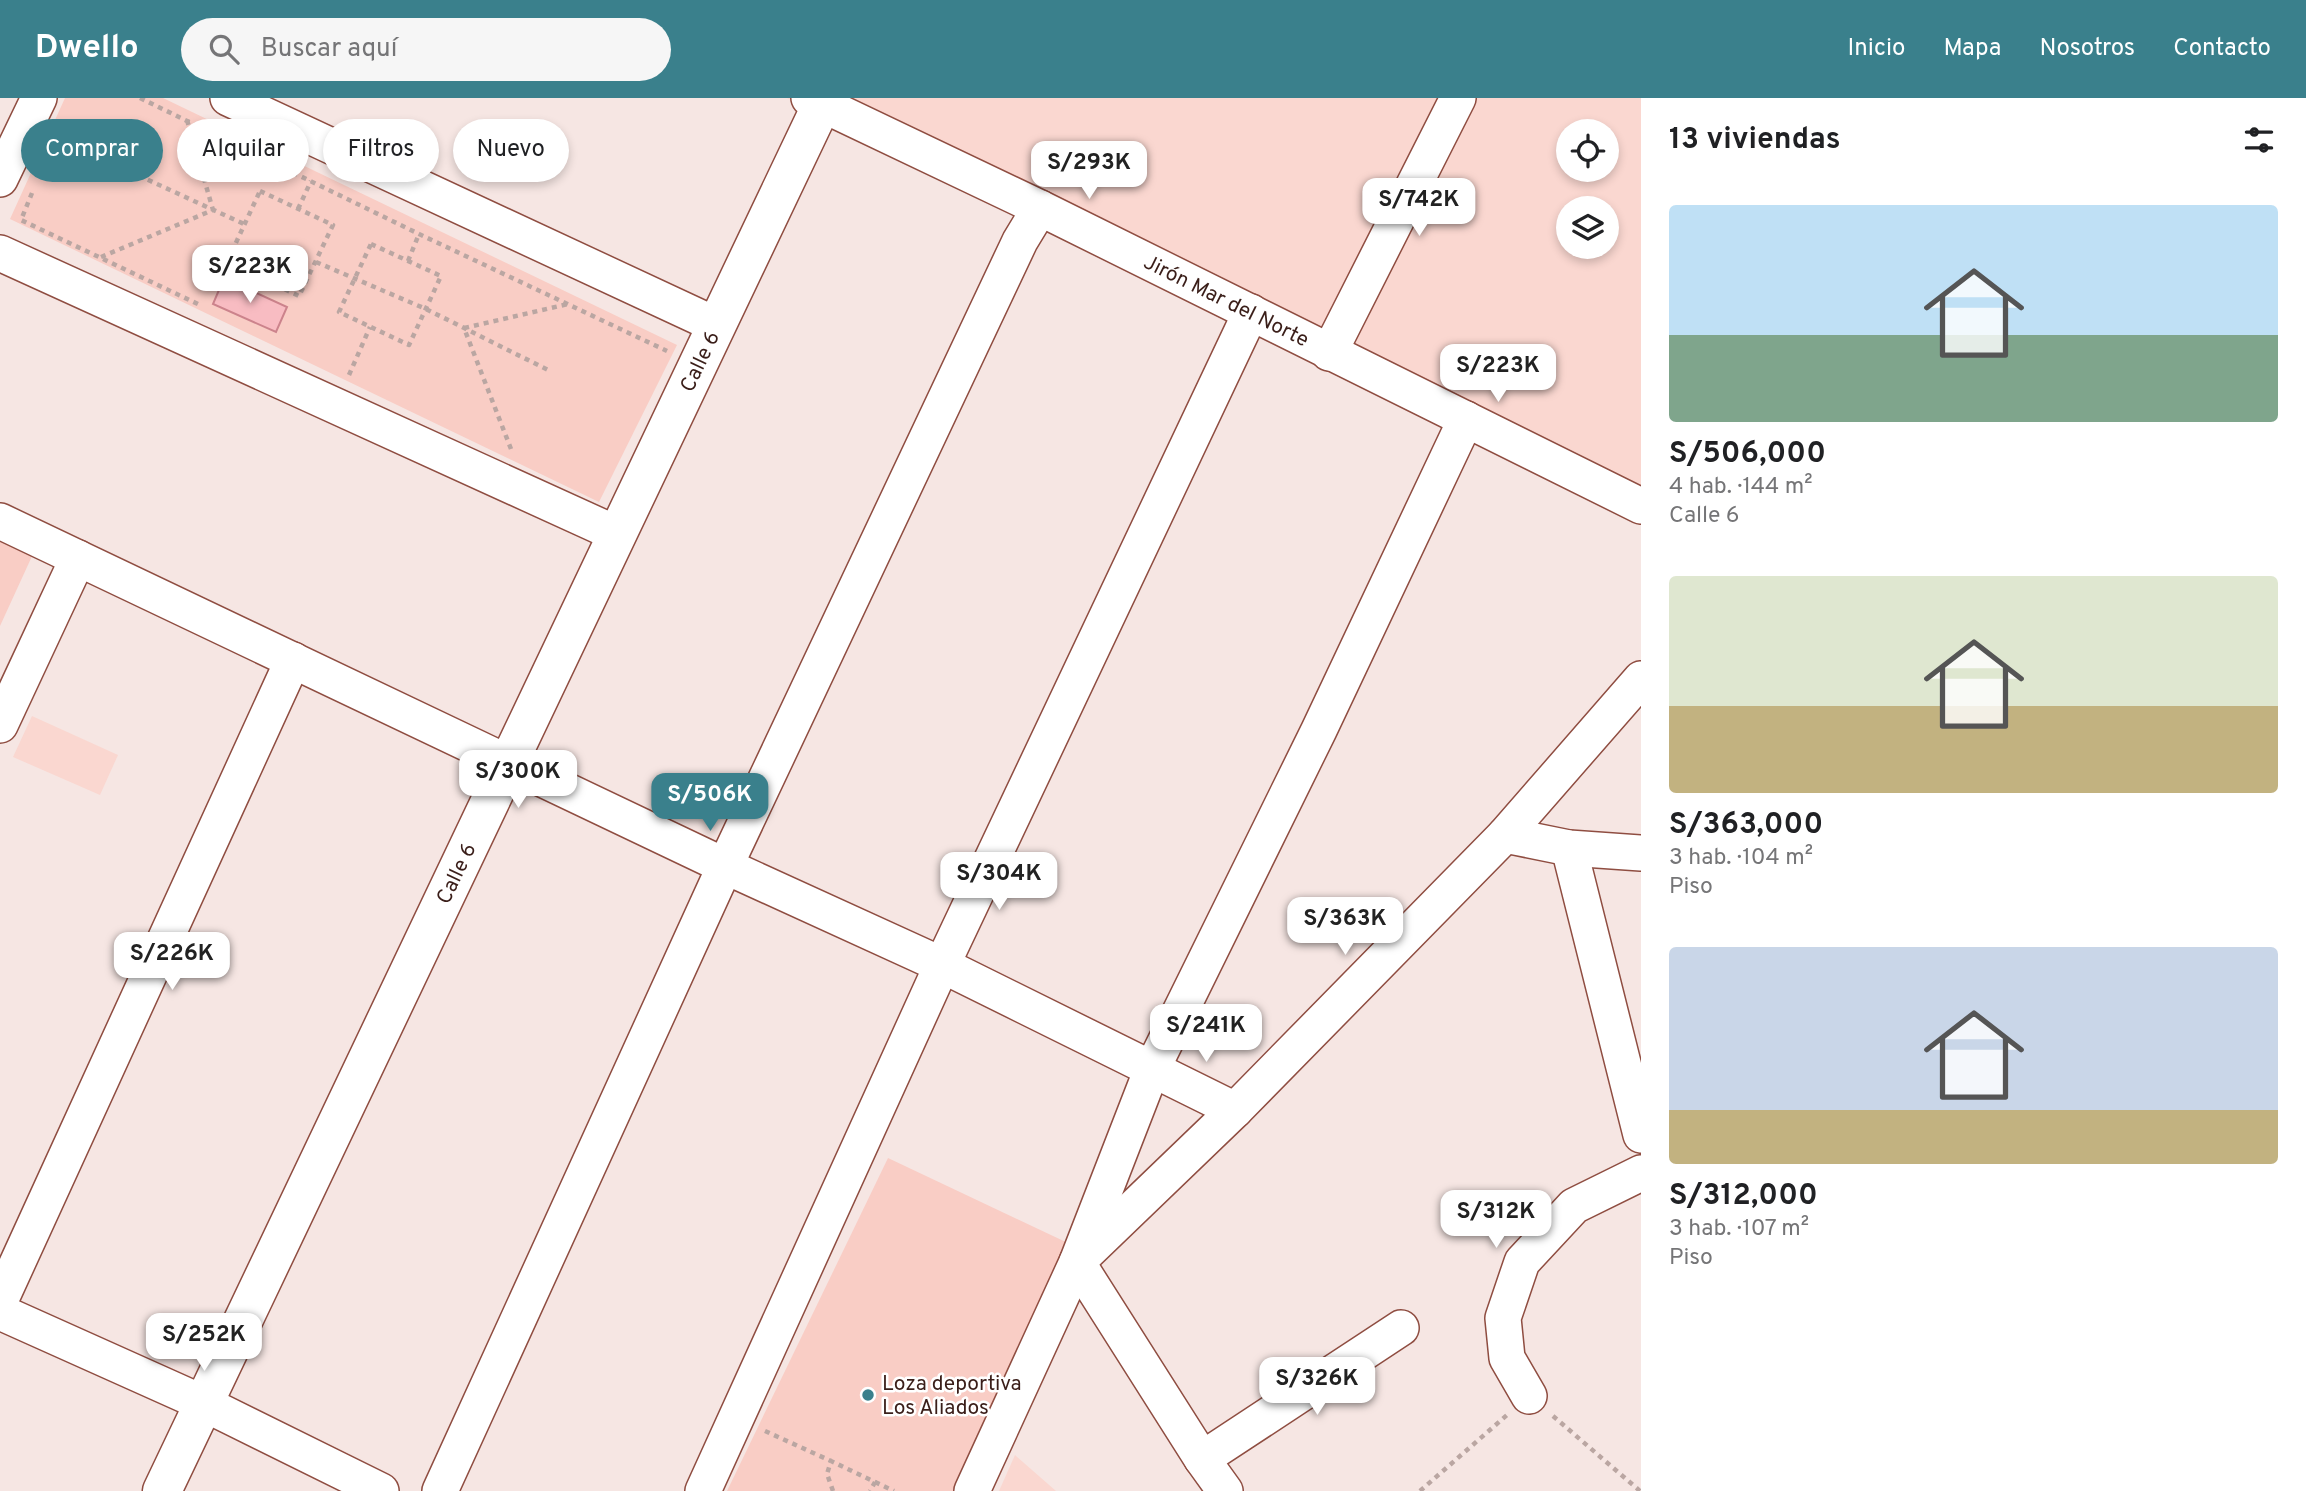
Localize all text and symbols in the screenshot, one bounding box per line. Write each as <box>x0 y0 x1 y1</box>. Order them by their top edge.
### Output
search box <box>181 18 671 81</box>
text: Dwello <box>35 28 139 70</box>
icon: search <box>205 30 243 68</box>
text: Buscar aquí <box>261 33 397 66</box>
text: Inicio <box>1848 34 1905 64</box>
text: Mapa <box>1943 34 2002 64</box>
text: Nosotros <box>2040 34 2135 64</box>
text: Contacto <box>2173 34 2271 64</box>
chip: Comprar <box>21 119 163 182</box>
chip: Alquilar <box>177 119 309 182</box>
chip: Filtros <box>323 119 439 182</box>
chip: Nuevo <box>453 119 569 182</box>
map controls <box>1556 119 1619 259</box>
button: locate <box>1556 119 1619 182</box>
icon: filters <box>2240 121 2278 159</box>
text: 13 viviendas <box>1669 122 1840 159</box>
pin: S/293K <box>1032 141 1146 201</box>
text: S/293K <box>1047 149 1131 178</box>
pin: S/742K <box>1362 178 1476 238</box>
text: S/742K <box>1378 186 1460 215</box>
button: layers <box>1556 196 1619 259</box>
pin: S/223K <box>193 246 307 305</box>
street label: Jirón Mar del Norte <box>1139 249 1313 354</box>
icon: home <box>1911 250 2037 376</box>
text: S/223K <box>208 253 292 282</box>
street label: Calle 6 <box>675 327 727 397</box>
pin: S/223K <box>1441 344 1555 404</box>
text: S/223K <box>1456 352 1540 381</box>
text: S/506,000 <box>1669 436 1826 473</box>
text: 4 hab. · 144 m² <box>1669 473 1813 502</box>
text: Calle 6 <box>1669 502 1740 531</box>
icon: home <box>1911 621 2037 747</box>
pin: S/300K <box>461 750 575 810</box>
text: S/300K <box>475 758 561 787</box>
pin: S/506K <box>653 774 767 833</box>
text: S/506K <box>667 781 753 810</box>
text: S/363,000 <box>1669 807 1823 844</box>
street label: Calle 6 <box>431 839 483 909</box>
text: 3 hab. · 104 m² <box>1669 844 1813 873</box>
pin: S/304K <box>942 852 1056 912</box>
text: S/304K <box>956 860 1042 889</box>
text: Piso <box>1669 873 1713 902</box>
pin: S/363K <box>1288 898 1402 957</box>
text: S/363K <box>1303 905 1387 934</box>
pin: S/226K <box>115 932 229 992</box>
text: S/226K <box>130 940 214 969</box>
icon: home <box>1911 992 2037 1118</box>
pin: S/241K <box>1149 1004 1263 1064</box>
text: S/241K <box>1166 1012 1246 1041</box>
text: S/312,000 <box>1669 1178 1818 1215</box>
pin: S/312K <box>1439 1190 1553 1250</box>
text: S/312K <box>1456 1198 1536 1227</box>
text: 3 hab. · 107 m² <box>1669 1215 1809 1244</box>
text: Piso <box>1669 1244 1713 1273</box>
pin: S/252K <box>147 1314 261 1373</box>
text: S/252K <box>162 1321 246 1350</box>
pin: S/326K <box>1260 1358 1374 1417</box>
text: S/326K <box>1275 1365 1359 1394</box>
place label: Loza deportiva Los Aliados <box>882 1371 1022 1422</box>
marker: Loza deportiva Los Aliados <box>860 1387 876 1403</box>

